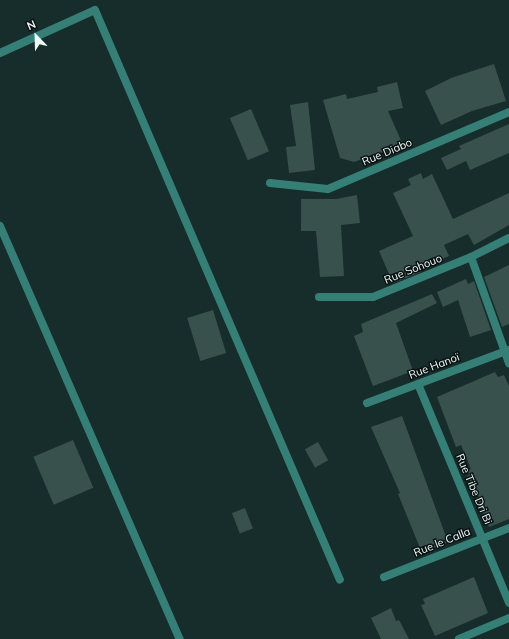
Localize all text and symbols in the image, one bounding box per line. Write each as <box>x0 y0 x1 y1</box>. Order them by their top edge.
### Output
north arrow <box>16 16 56 56</box>
text: N <box>25 17 38 33</box>
street label: Rue Diabo <box>360 136 414 168</box>
street label: Rue Sohouo <box>382 251 444 287</box>
street label: Rue Hanoï <box>407 350 461 382</box>
street label: Rue Tibe Dri Bi <box>453 452 495 526</box>
street label: Rue le Calla <box>412 525 472 559</box>

